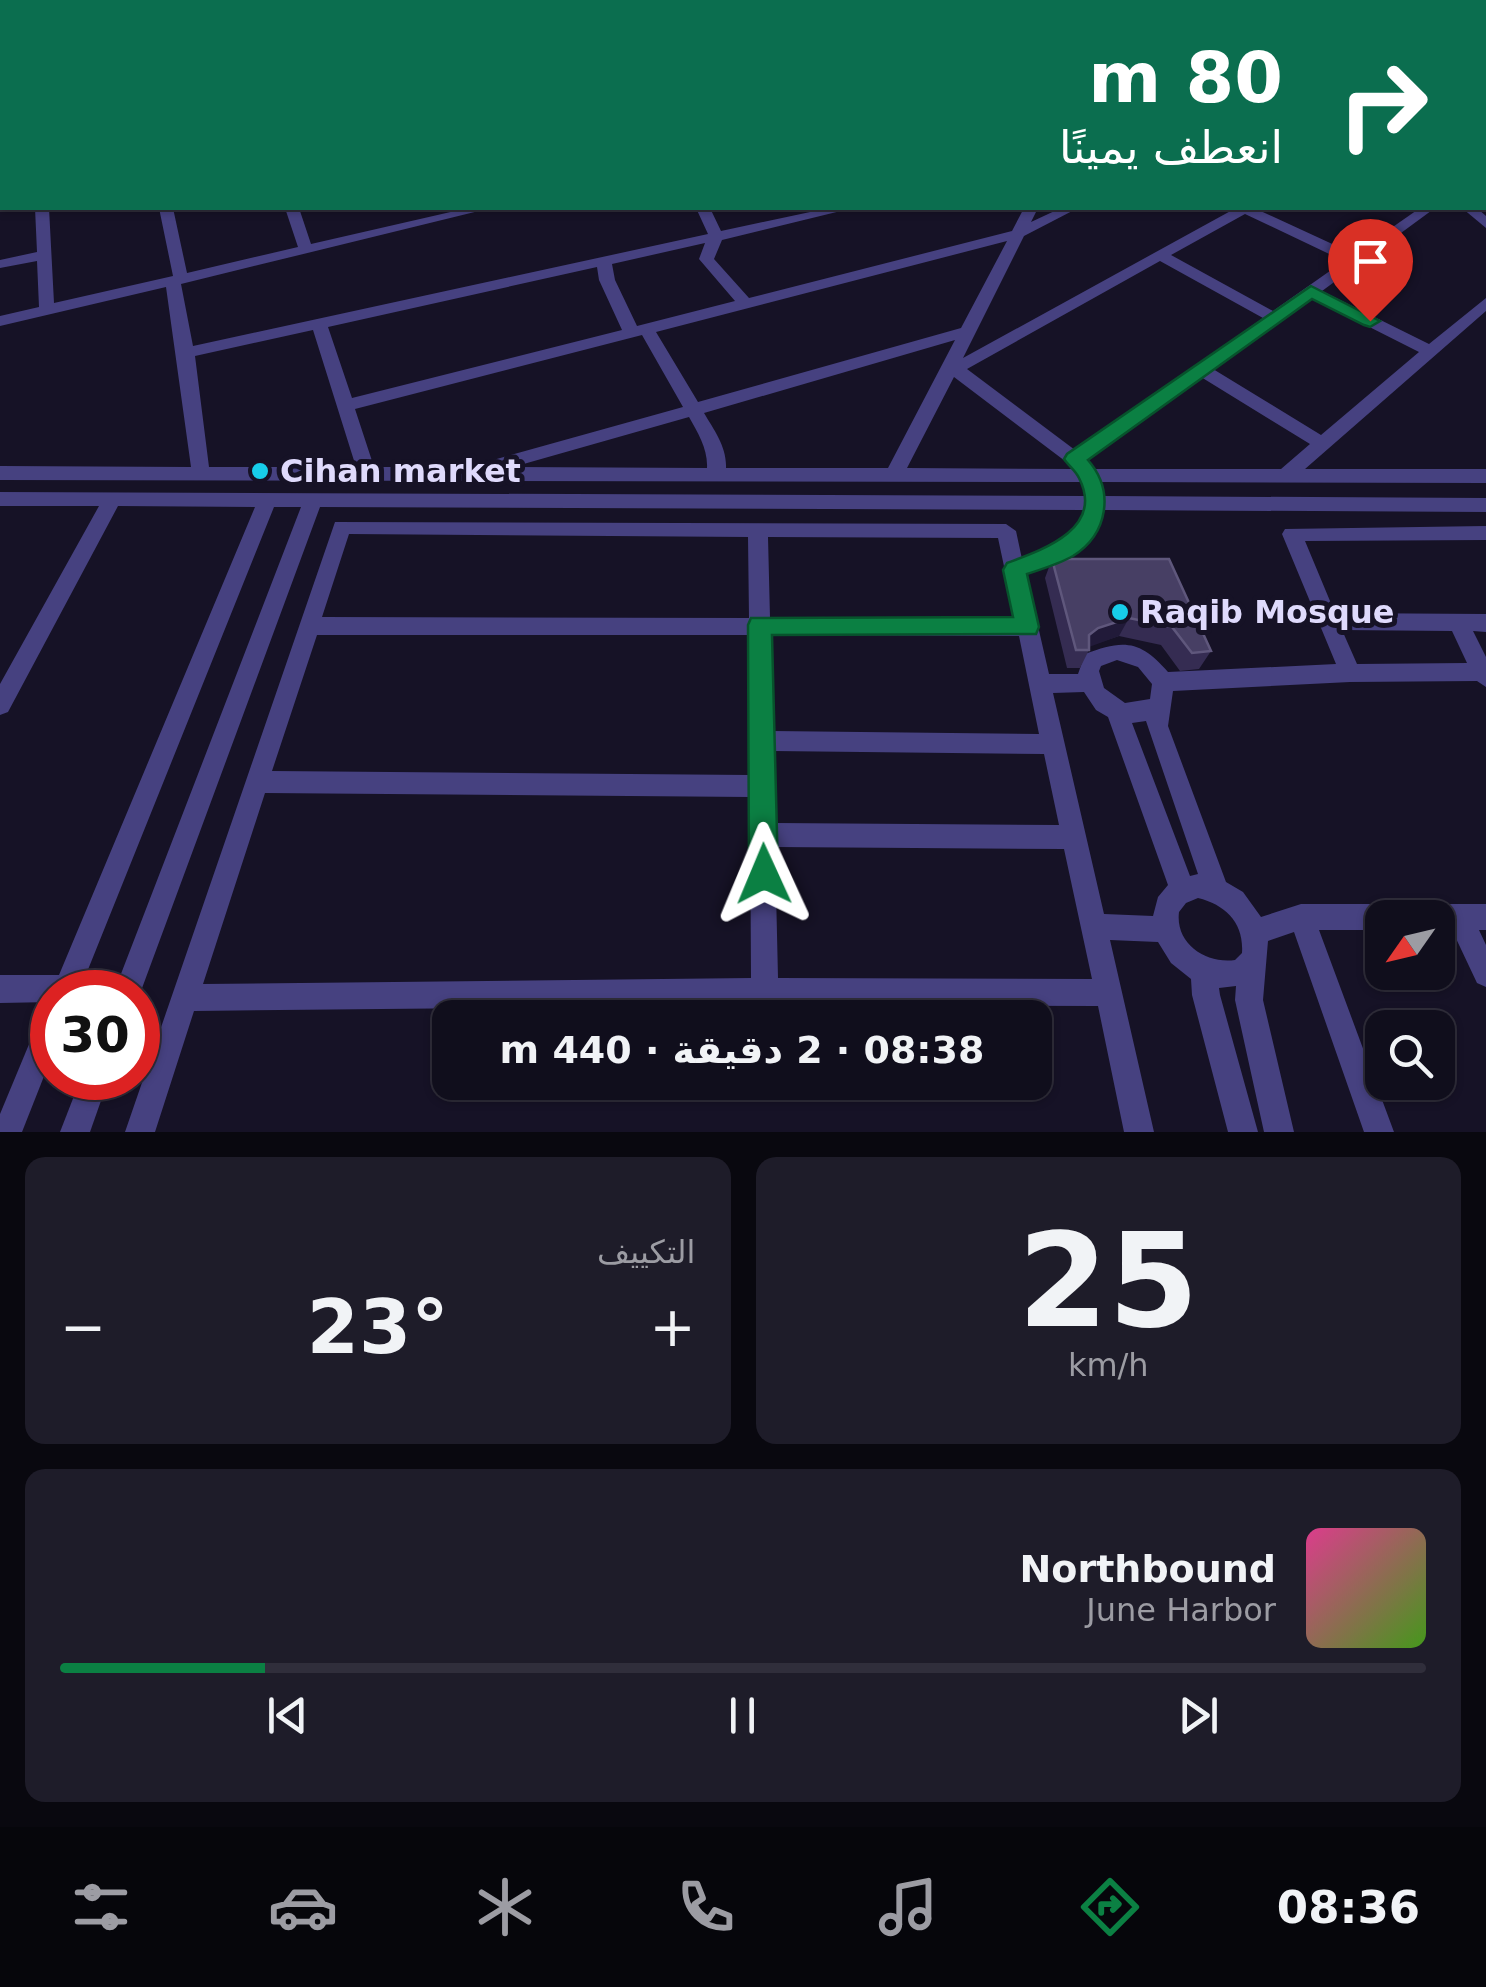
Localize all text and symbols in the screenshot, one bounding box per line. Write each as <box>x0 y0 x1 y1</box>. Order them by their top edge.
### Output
text: 80 m <box>1088 37 1283 119</box>
icon: right <box>1318 40 1448 170</box>
text: انعطف يمينًا <box>1059 121 1283 174</box>
pin <box>1328 219 1413 322</box>
icon: arrive <box>1343 234 1398 289</box>
place label: Cihan market <box>280 452 521 490</box>
marker: Cihan market <box>249 460 271 482</box>
place label: Raqib Mosque <box>1140 593 1394 631</box>
marker: Raqib Mosque <box>1109 601 1131 623</box>
position arrow <box>712 822 816 926</box>
north arrow <box>1365 900 1455 990</box>
map controls <box>1365 900 1455 1100</box>
speed limit sign: 30 <box>30 970 160 1100</box>
button: search <box>1365 1010 1455 1100</box>
text: 08:38 · 2 دقيقة · 440 m <box>500 1028 984 1072</box>
text: 25 <box>1018 1205 1199 1357</box>
text: التكييف <box>597 1233 696 1271</box>
text: 23° <box>307 1283 449 1371</box>
text: − <box>60 1295 106 1359</box>
text: + <box>649 1295 696 1359</box>
text: km/h <box>1068 1346 1149 1384</box>
text: Northbound <box>1020 1547 1276 1591</box>
text: June Harbor <box>1086 1591 1276 1629</box>
icon: previous <box>260 1688 315 1743</box>
icon: pause <box>715 1688 770 1743</box>
icon: next <box>1171 1688 1226 1743</box>
icon: filters <box>66 1872 136 1942</box>
icon: car <box>268 1872 338 1942</box>
icon: climate <box>470 1872 540 1942</box>
icon: phone <box>671 1872 741 1942</box>
icon: music <box>873 1872 943 1942</box>
icon: directions <box>1075 1872 1145 1942</box>
text: 08:36 <box>1277 1881 1420 1934</box>

